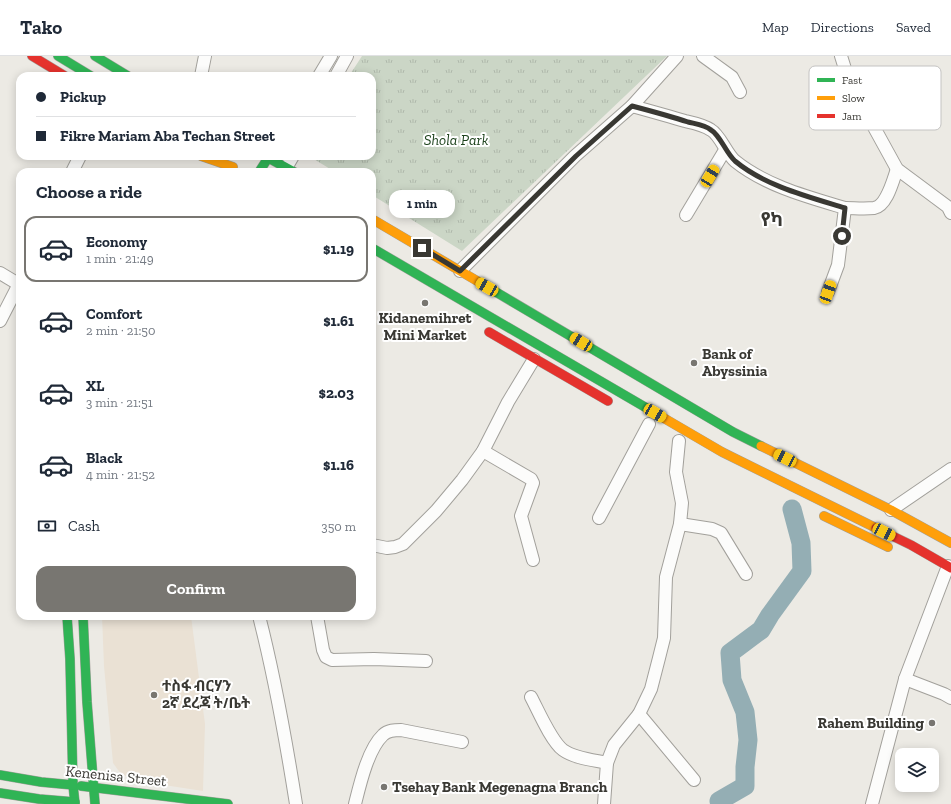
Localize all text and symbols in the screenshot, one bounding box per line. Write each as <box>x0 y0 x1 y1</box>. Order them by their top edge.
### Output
text: Tako <box>20 16 62 39</box>
text: Map <box>762 19 789 36</box>
text: Directions <box>811 19 874 36</box>
text: Saved <box>896 19 931 36</box>
legend <box>809 66 941 130</box>
text: Fast <box>842 74 863 87</box>
text: Pickup <box>60 88 106 106</box>
text: Slow <box>842 92 865 105</box>
text: Jam <box>842 110 862 123</box>
text: Fikre Mariam Aba Techan Street <box>60 127 275 145</box>
park label: Shola Park <box>424 131 489 149</box>
car <box>699 163 721 189</box>
text: Choose a ride <box>36 181 142 203</box>
callout: 1 min <box>389 190 455 218</box>
text: 1 min <box>407 196 437 211</box>
district label: የካ <box>761 208 783 231</box>
route start <box>833 227 851 245</box>
icon: car <box>38 231 74 267</box>
text: Economy <box>86 233 147 251</box>
route end <box>413 239 431 257</box>
text: $1.19 <box>323 240 354 258</box>
text: 1 min · 21:49 <box>86 251 154 266</box>
car <box>474 276 500 298</box>
car <box>818 279 838 305</box>
marker: Kidanemihret Mini Market <box>420 298 430 308</box>
icon: car <box>38 303 74 339</box>
text: Comfort <box>86 305 142 323</box>
place label: Kidanemihret Mini Market <box>378 309 473 344</box>
text: $1.61 <box>323 312 354 330</box>
text: 2 min · 21:50 <box>86 323 155 338</box>
car <box>568 331 594 353</box>
place label: Bank of Abyssinia <box>702 345 768 380</box>
marker: Bank of Abyssinia <box>689 358 699 368</box>
icon: car <box>38 375 74 411</box>
text: XL <box>86 377 104 395</box>
text: $2.03 <box>319 384 354 402</box>
text: 3 min · 21:51 <box>86 395 153 410</box>
car <box>642 402 668 424</box>
icon: car <box>38 447 74 483</box>
car <box>772 447 798 469</box>
text: Black <box>86 449 123 467</box>
text: $1.16 <box>323 456 354 474</box>
text: 4 min · 21:52 <box>86 467 155 482</box>
icon: cash <box>36 515 58 537</box>
text: Cash <box>68 517 100 535</box>
text: 350 m <box>321 519 356 534</box>
car <box>871 521 897 543</box>
button: Confirm <box>36 566 356 612</box>
place label: ተስፋ ብርሃን 2ኛ ደረጃ ት/ቤት <box>162 677 251 712</box>
marker: ተስፋ ብርሃን 2ኛ ደረጃ ት/ቤት <box>149 690 159 700</box>
place label: Rahem Building <box>818 714 924 732</box>
marker: Rahem Building <box>927 718 937 728</box>
map controls <box>895 748 939 792</box>
button: layers <box>895 748 939 792</box>
street label: Kenenisa Street <box>65 762 168 790</box>
place label: Tsehay Bank Megenagna Branch <box>392 778 608 796</box>
marker: Tsehay Bank Megenagna Branch <box>379 782 389 792</box>

